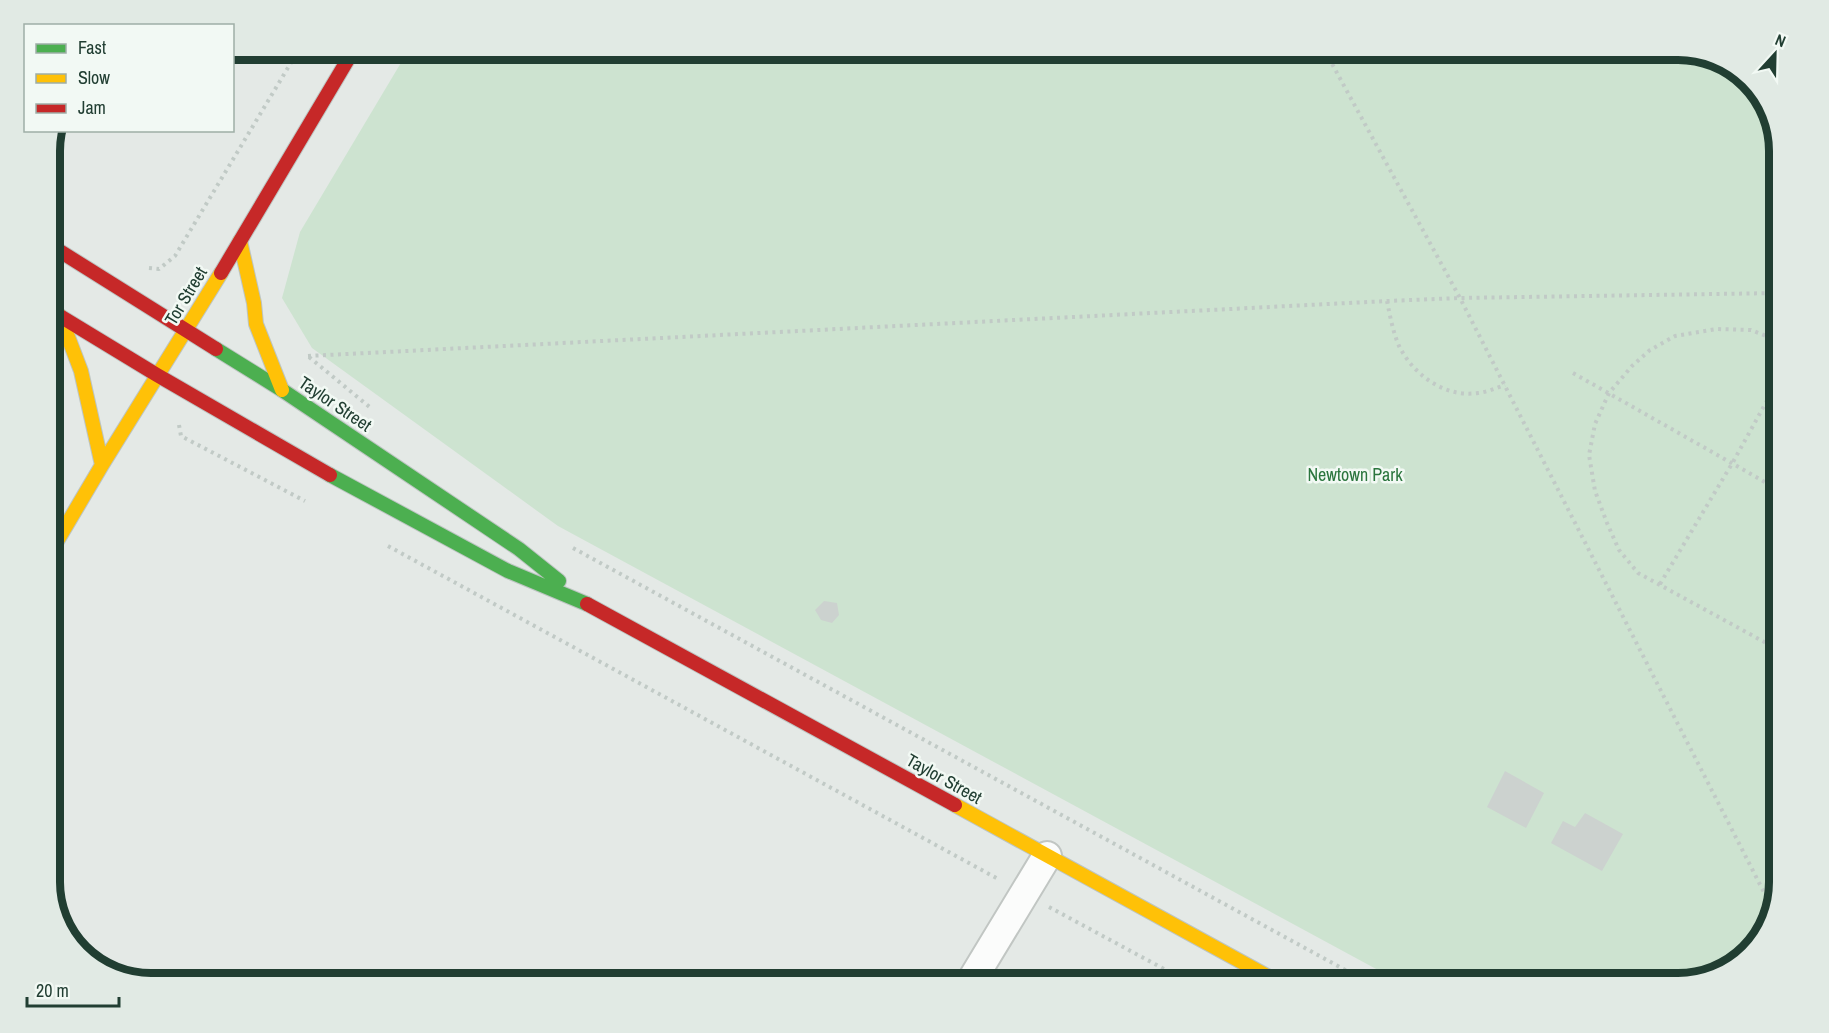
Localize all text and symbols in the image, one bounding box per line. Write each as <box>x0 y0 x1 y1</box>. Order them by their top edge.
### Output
legend <box>24 24 234 132</box>
north arrow <box>1745 24 1805 84</box>
text: N <box>1772 28 1789 52</box>
text: Fast <box>78 35 106 60</box>
text: Slow <box>78 65 110 90</box>
text: Jam <box>78 95 106 120</box>
street label: Tor Street <box>158 262 213 330</box>
street label: Taylor Street <box>294 370 377 437</box>
park label: Newtown Park <box>1307 462 1403 487</box>
street label: Taylor Street <box>902 747 987 810</box>
scale bar <box>27 970 118 1008</box>
text: 20 m <box>36 978 69 1003</box>

